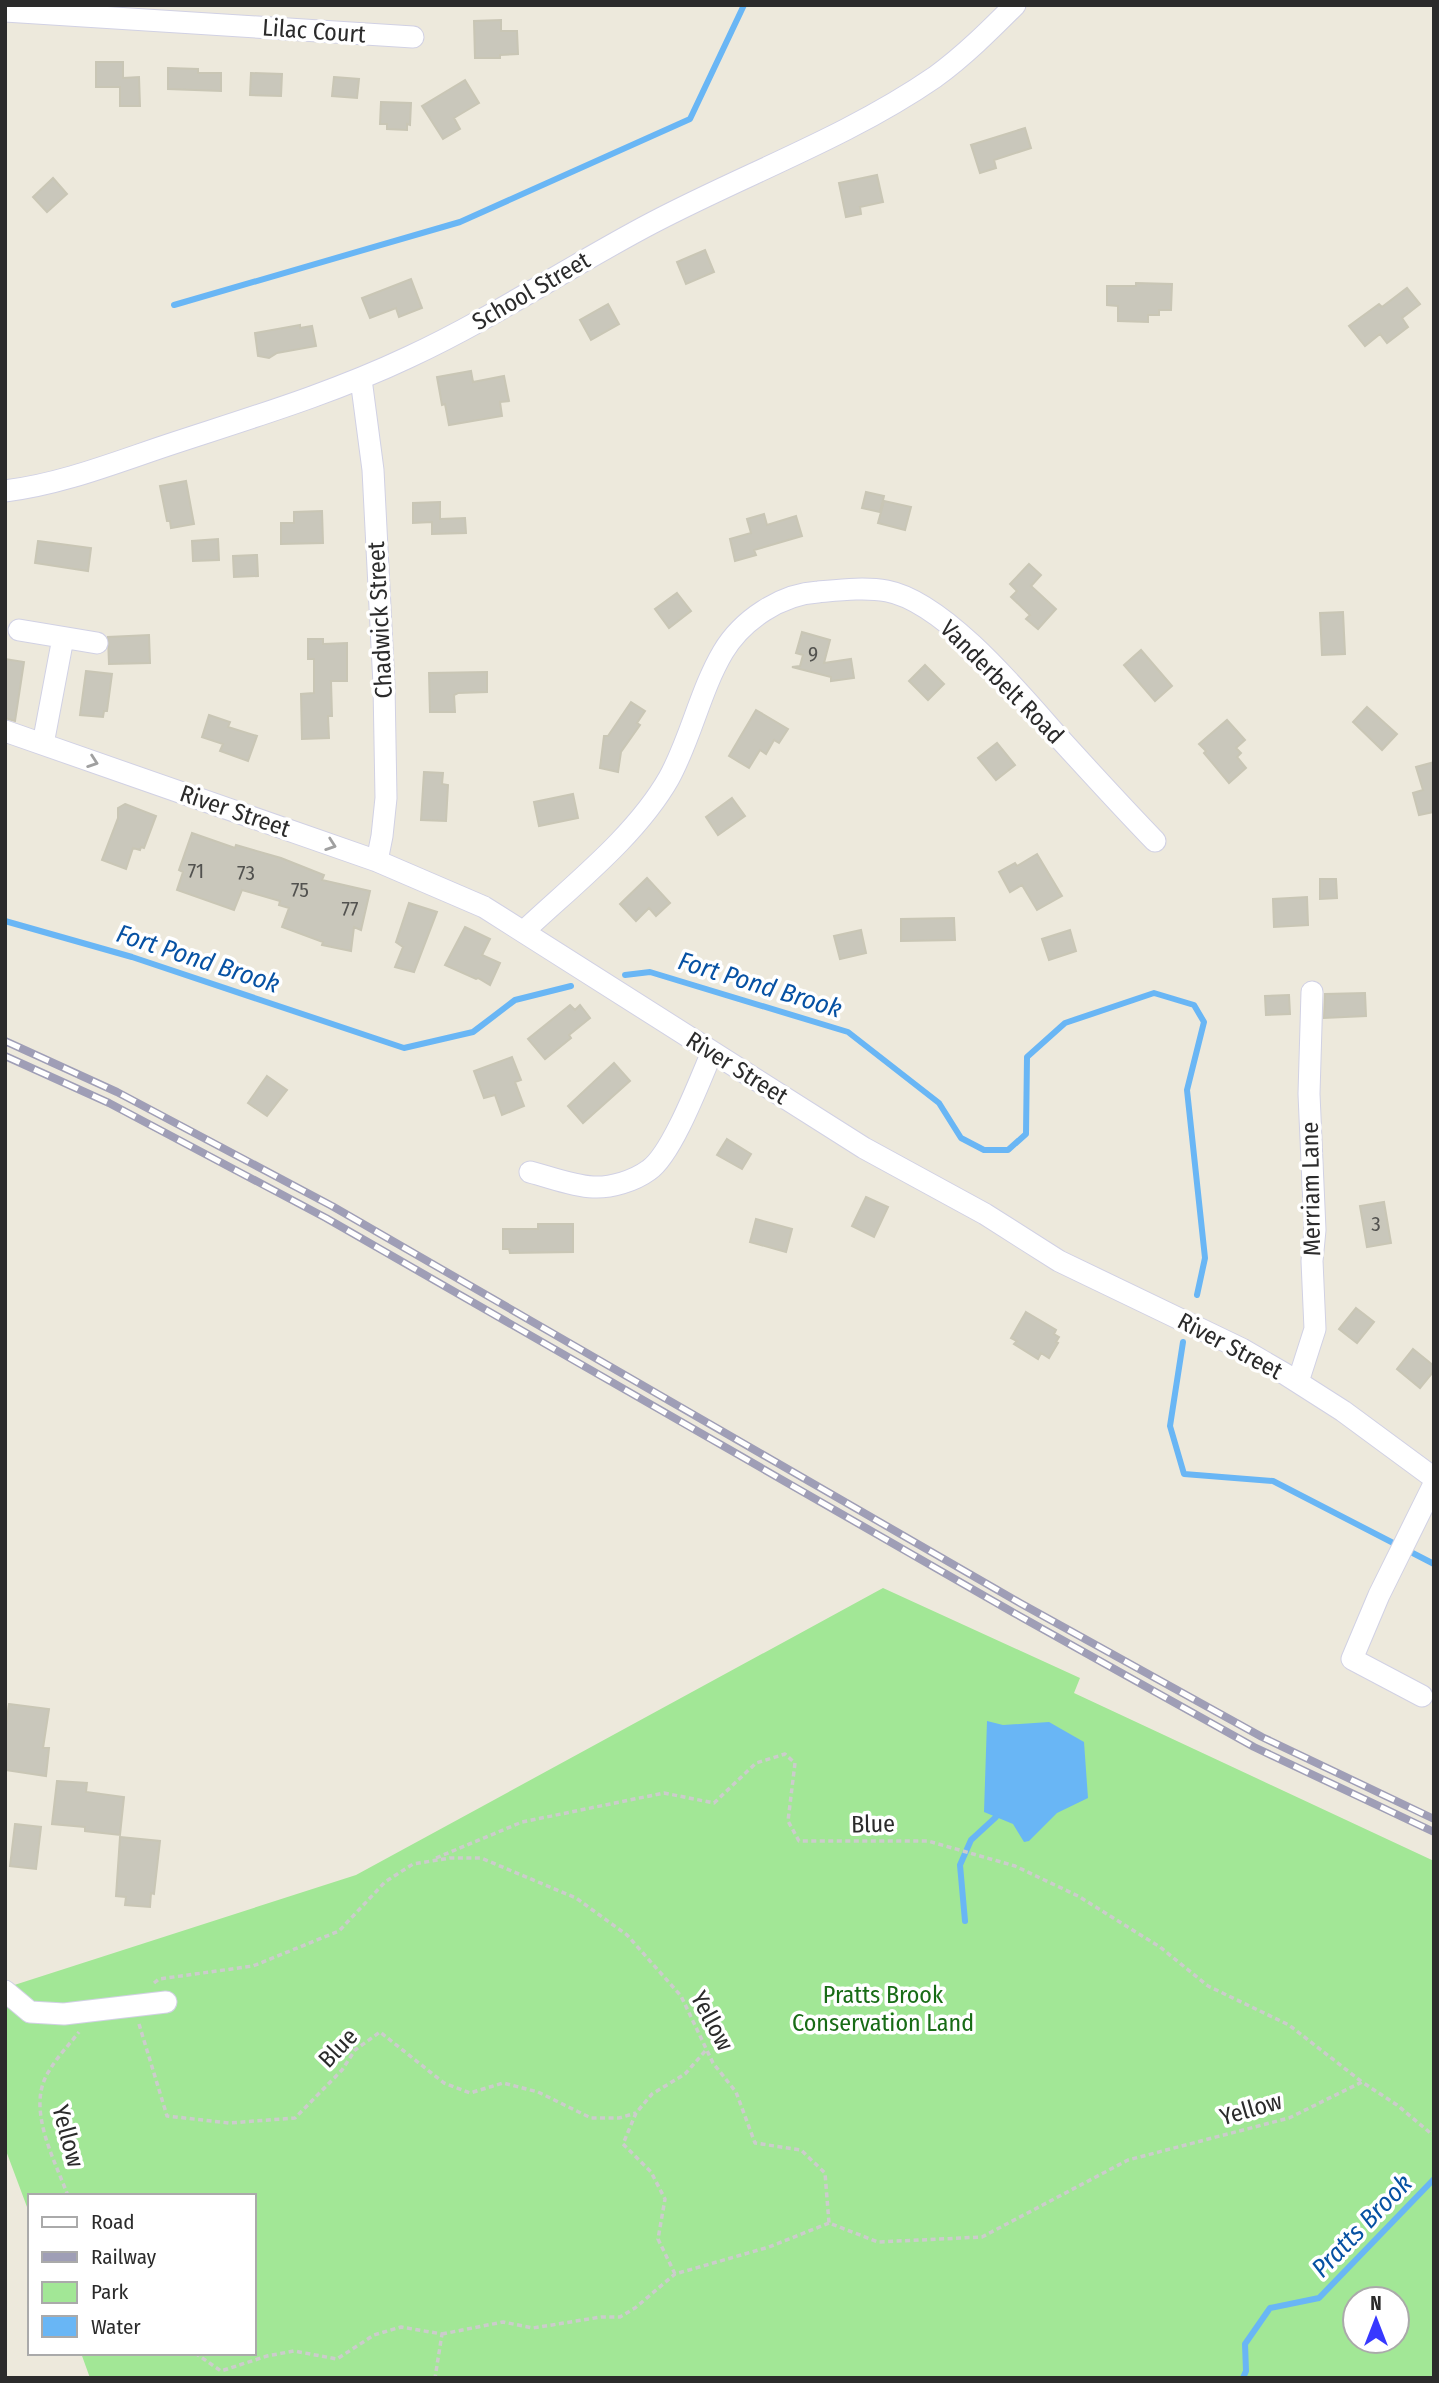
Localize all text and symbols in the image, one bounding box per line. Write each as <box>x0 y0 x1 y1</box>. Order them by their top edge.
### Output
street label: Lilac Court <box>261 13 367 49</box>
street label: School Street <box>467 246 595 336</box>
street label: Chadwick Street <box>362 541 398 699</box>
street label: Vanderbelt Road <box>934 614 1070 750</box>
house number: 9 <box>808 641 818 667</box>
one-way arrow <box>86 753 98 767</box>
street label: River Street <box>176 779 294 843</box>
one-way arrow <box>324 836 336 850</box>
house number: 71 <box>188 858 204 884</box>
house number: 73 <box>237 860 255 886</box>
house number: 75 <box>291 877 309 903</box>
house number: 77 <box>341 896 359 922</box>
water label: Fort Pond Brook <box>113 918 284 1000</box>
water label: Fort Pond Brook <box>674 945 846 1025</box>
street label: River Street <box>681 1026 793 1110</box>
street label: Merriam Lane <box>1296 1122 1326 1256</box>
house number: 3 <box>1371 1211 1381 1237</box>
street label: River Street <box>1173 1307 1287 1385</box>
street label: Blue <box>851 1810 895 1838</box>
park label: Pratts Brook Conservation Land <box>792 1981 974 2037</box>
street label: Yellow <box>685 1986 739 2056</box>
street label: Blue <box>313 2022 363 2074</box>
street label: Yellow <box>1217 2087 1286 2131</box>
street label: Yellow <box>46 2102 90 2170</box>
water label: Pratts Brook <box>1305 2168 1419 2284</box>
legend <box>28 2194 256 2355</box>
text: Road <box>91 2209 135 2235</box>
text: Railway <box>91 2244 157 2270</box>
text: Park <box>91 2279 129 2305</box>
north arrow <box>1341 2285 1411 2355</box>
text: N <box>1370 2292 1382 2315</box>
text: Water <box>91 2314 141 2340</box>

